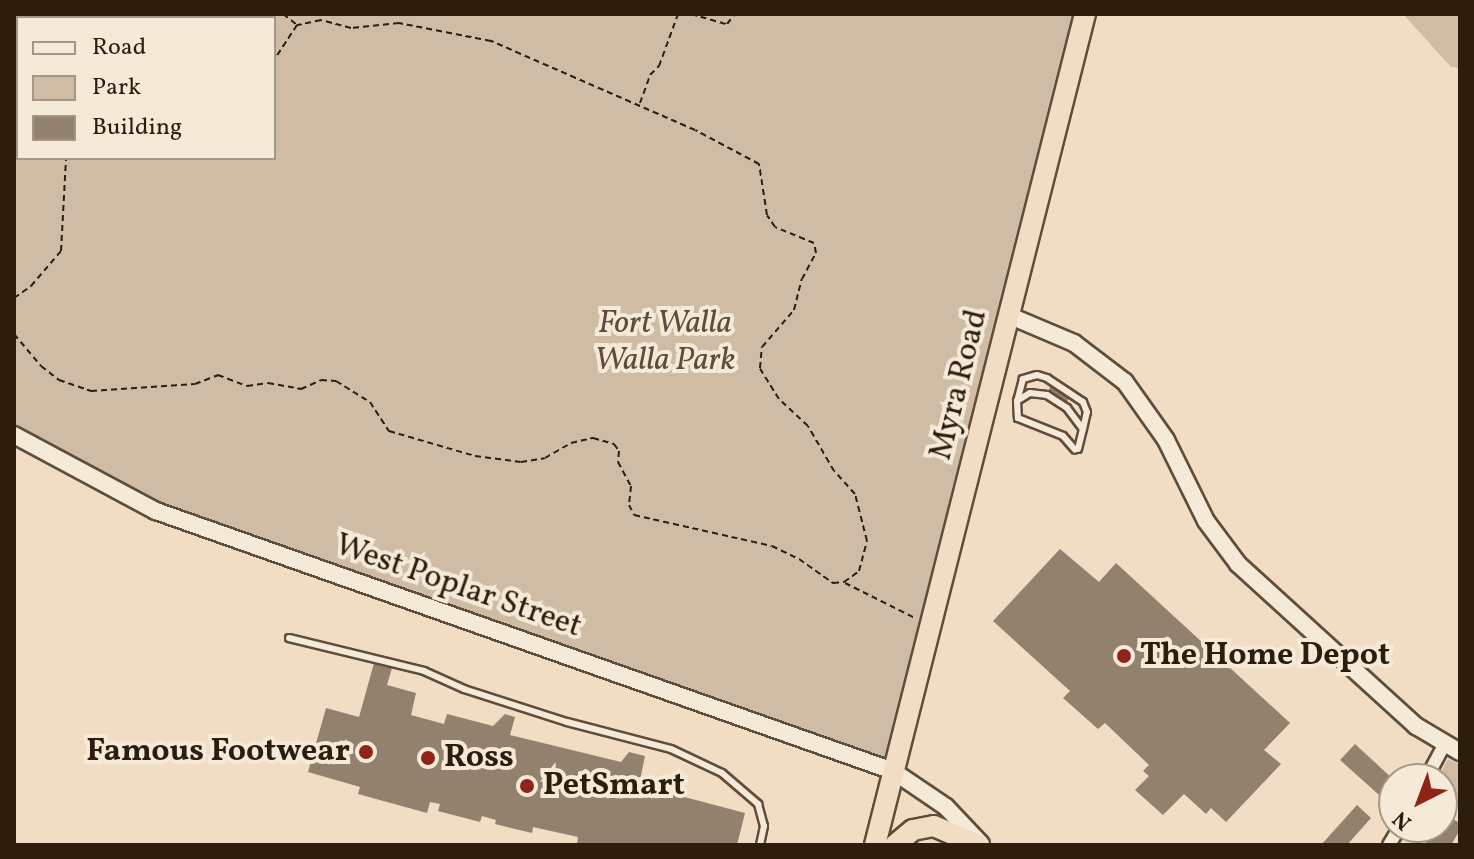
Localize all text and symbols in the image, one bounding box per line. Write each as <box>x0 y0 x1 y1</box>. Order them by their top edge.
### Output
legend <box>16 16 276 160</box>
text: Road <box>92 31 146 65</box>
text: Park <box>92 71 141 105</box>
text: Building <box>92 111 182 145</box>
park label: Fort Walla Walla Park <box>595 306 735 381</box>
street label: Myra Road <box>923 306 997 464</box>
street label: West Poplar Street <box>330 527 586 647</box>
place label: The Home Depot <box>1140 637 1390 675</box>
marker: The Home Depot <box>1115 647 1133 665</box>
place label: Famous Footwear <box>86 733 350 771</box>
place label: Ross <box>444 739 514 777</box>
marker: Famous Footwear <box>357 743 375 761</box>
marker: Ross <box>419 749 437 767</box>
north arrow <box>1378 763 1458 843</box>
place label: PetSmart <box>543 767 685 805</box>
marker: PetSmart <box>518 777 536 795</box>
text: N <box>1387 803 1419 837</box>

